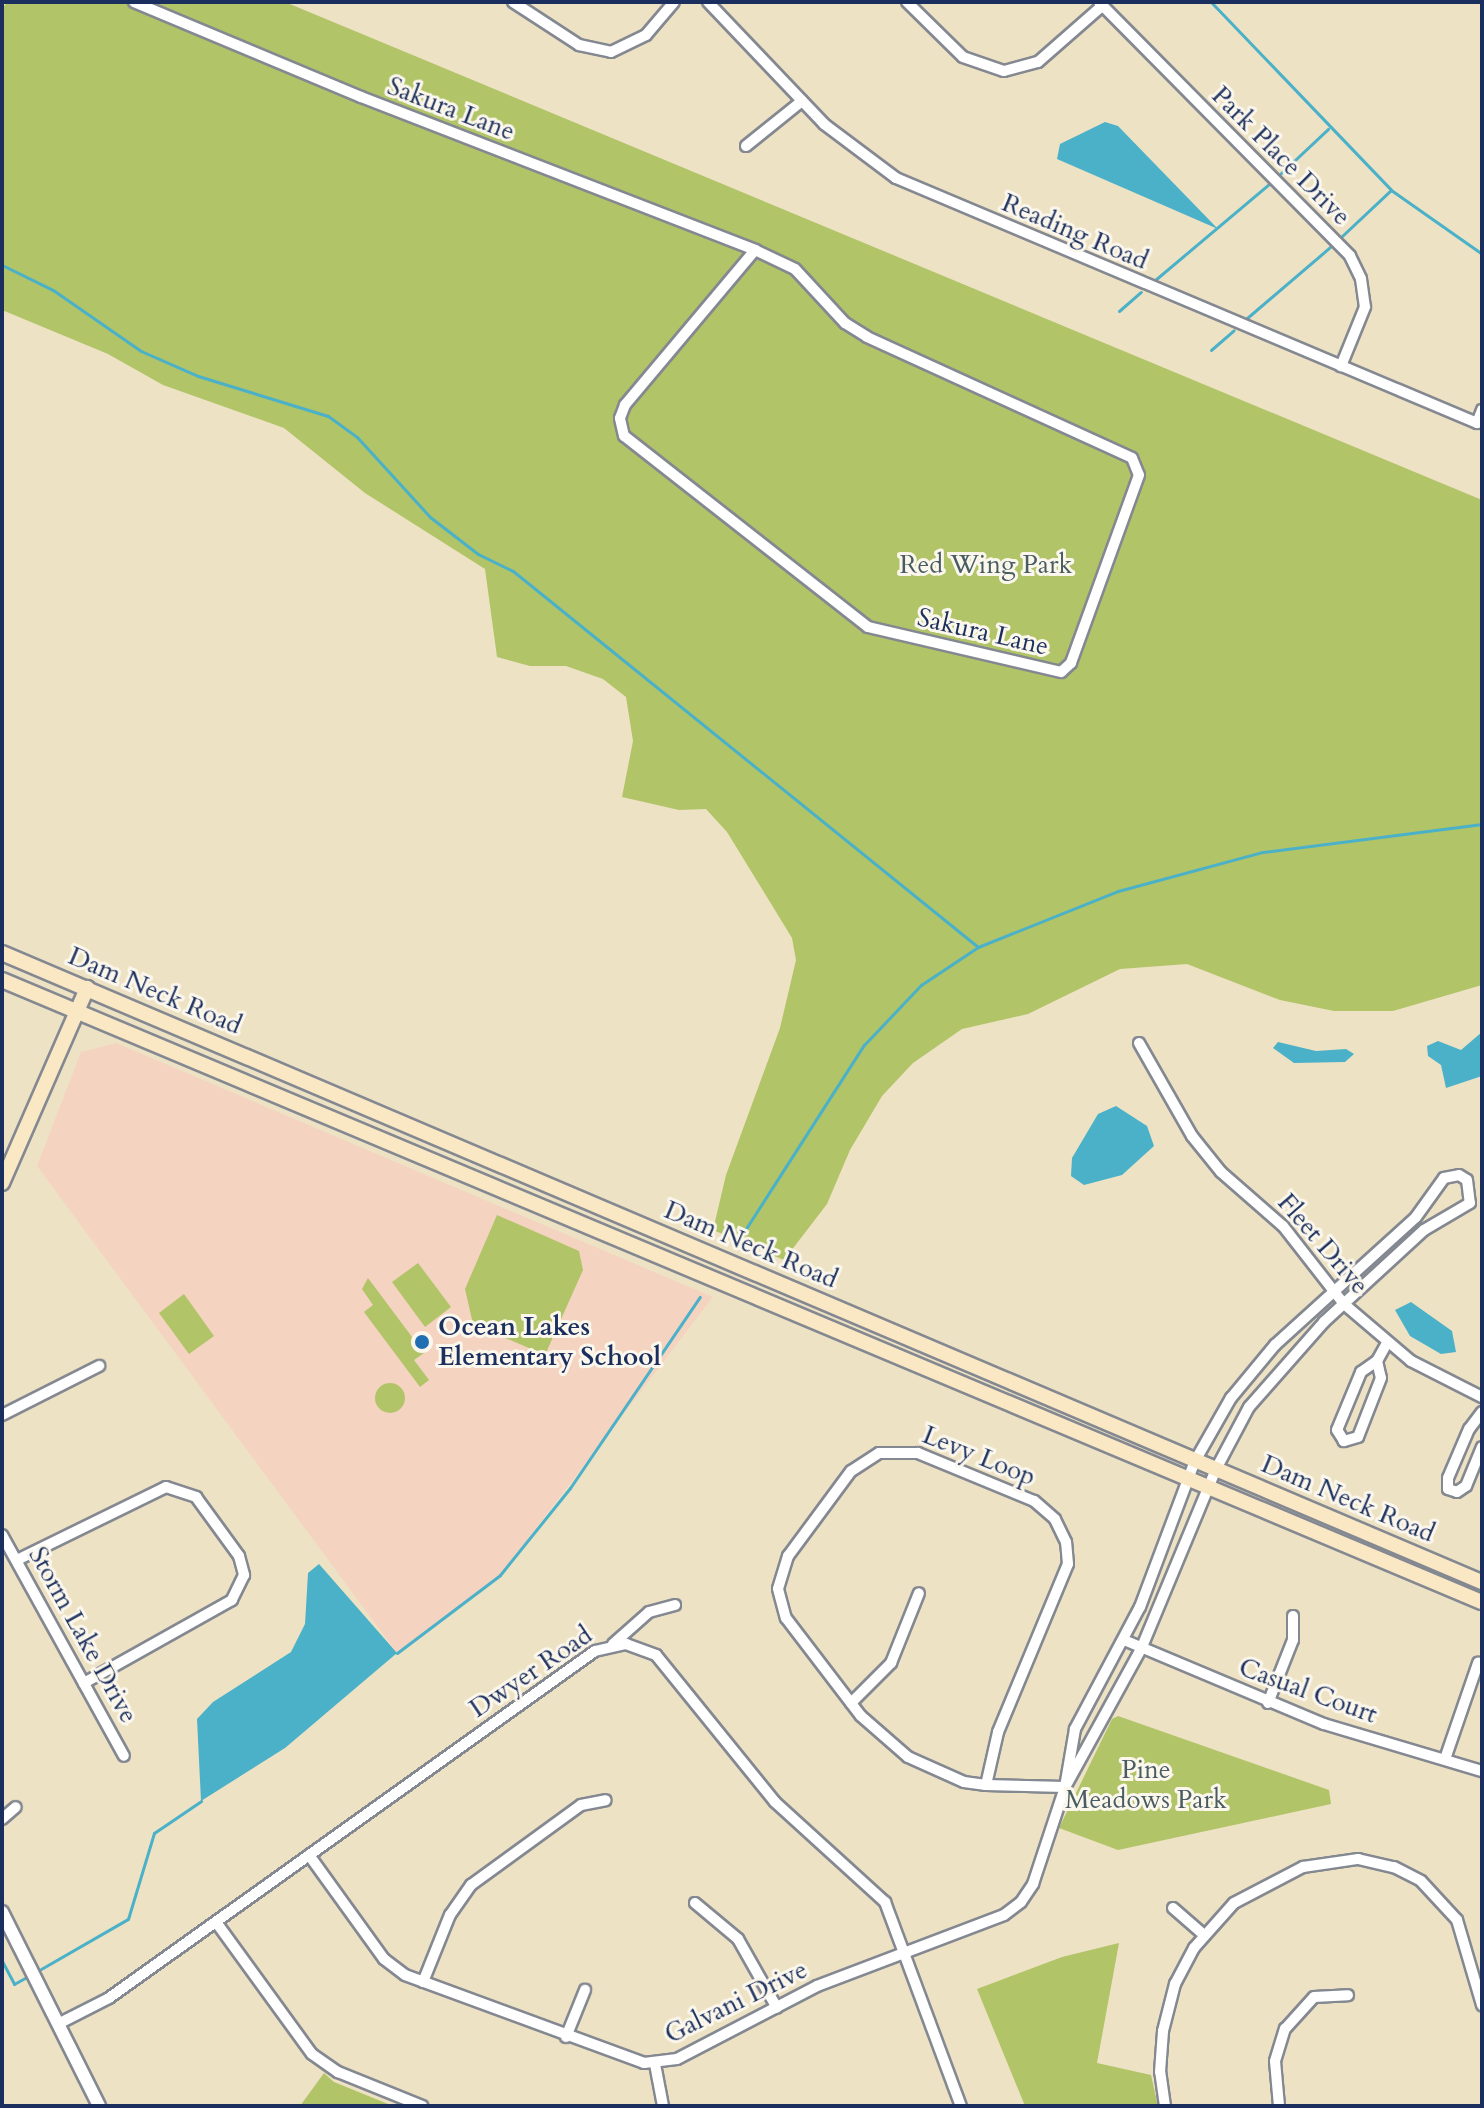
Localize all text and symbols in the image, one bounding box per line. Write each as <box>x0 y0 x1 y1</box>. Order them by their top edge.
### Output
street label: Sakura Lane <box>383 70 519 148</box>
street label: Park Place Drive <box>1205 80 1357 232</box>
street label: Reading Road <box>997 187 1153 277</box>
park label: Red Wing Park <box>899 549 1073 581</box>
street label: Sakura Lane <box>914 602 1052 662</box>
street label: Dam Neck Road <box>64 940 246 1042</box>
street label: Fleet Drive <box>1271 1187 1375 1301</box>
street label: Dam Neck Road <box>660 1194 842 1296</box>
place label: Ocean Lakes Elementary School <box>438 1311 661 1372</box>
marker: Ocean Lakes Elementary School <box>413 1333 431 1351</box>
street label: Levy Loop <box>918 1419 1040 1493</box>
street label: Dam Neck Road <box>1257 1448 1439 1550</box>
street label: Storm Lake Drive <box>22 1542 144 1728</box>
street label: Dwyer Road <box>464 1620 598 1724</box>
street label: Casual Court <box>1235 1652 1381 1730</box>
park label: Pine Meadows Park <box>1065 1754 1227 1816</box>
street label: Galvani Drive <box>660 1954 812 2050</box>

